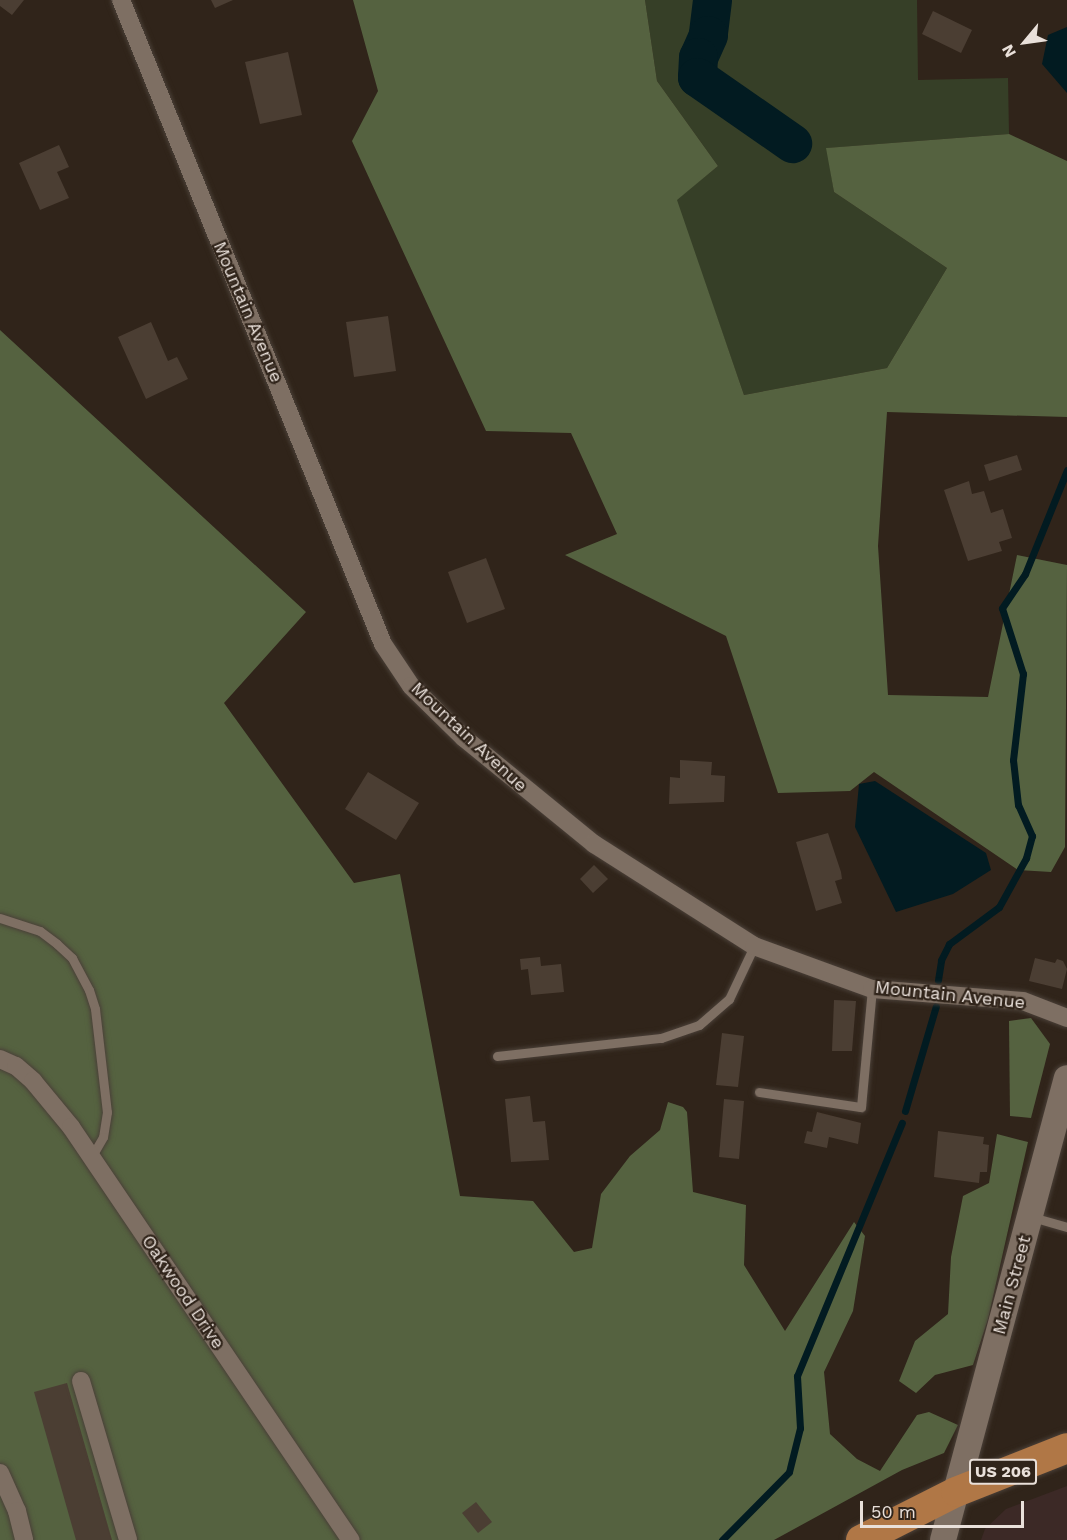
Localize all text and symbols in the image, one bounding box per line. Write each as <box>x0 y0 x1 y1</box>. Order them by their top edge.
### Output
north arrow <box>995 12 1055 72</box>
text: N <box>998 41 1020 61</box>
street label: Mountain Avenue <box>208 238 288 386</box>
street label: Mountain Avenue <box>406 677 532 797</box>
street label: Mountain Avenue <box>873 976 1027 1014</box>
street label: Oakwood Drive <box>137 1231 229 1353</box>
street label: Main Street <box>988 1233 1036 1337</box>
road number: US 206 <box>968 1459 1038 1485</box>
scale bar <box>863 1489 1026 1527</box>
text: 50 m <box>871 1501 916 1522</box>

